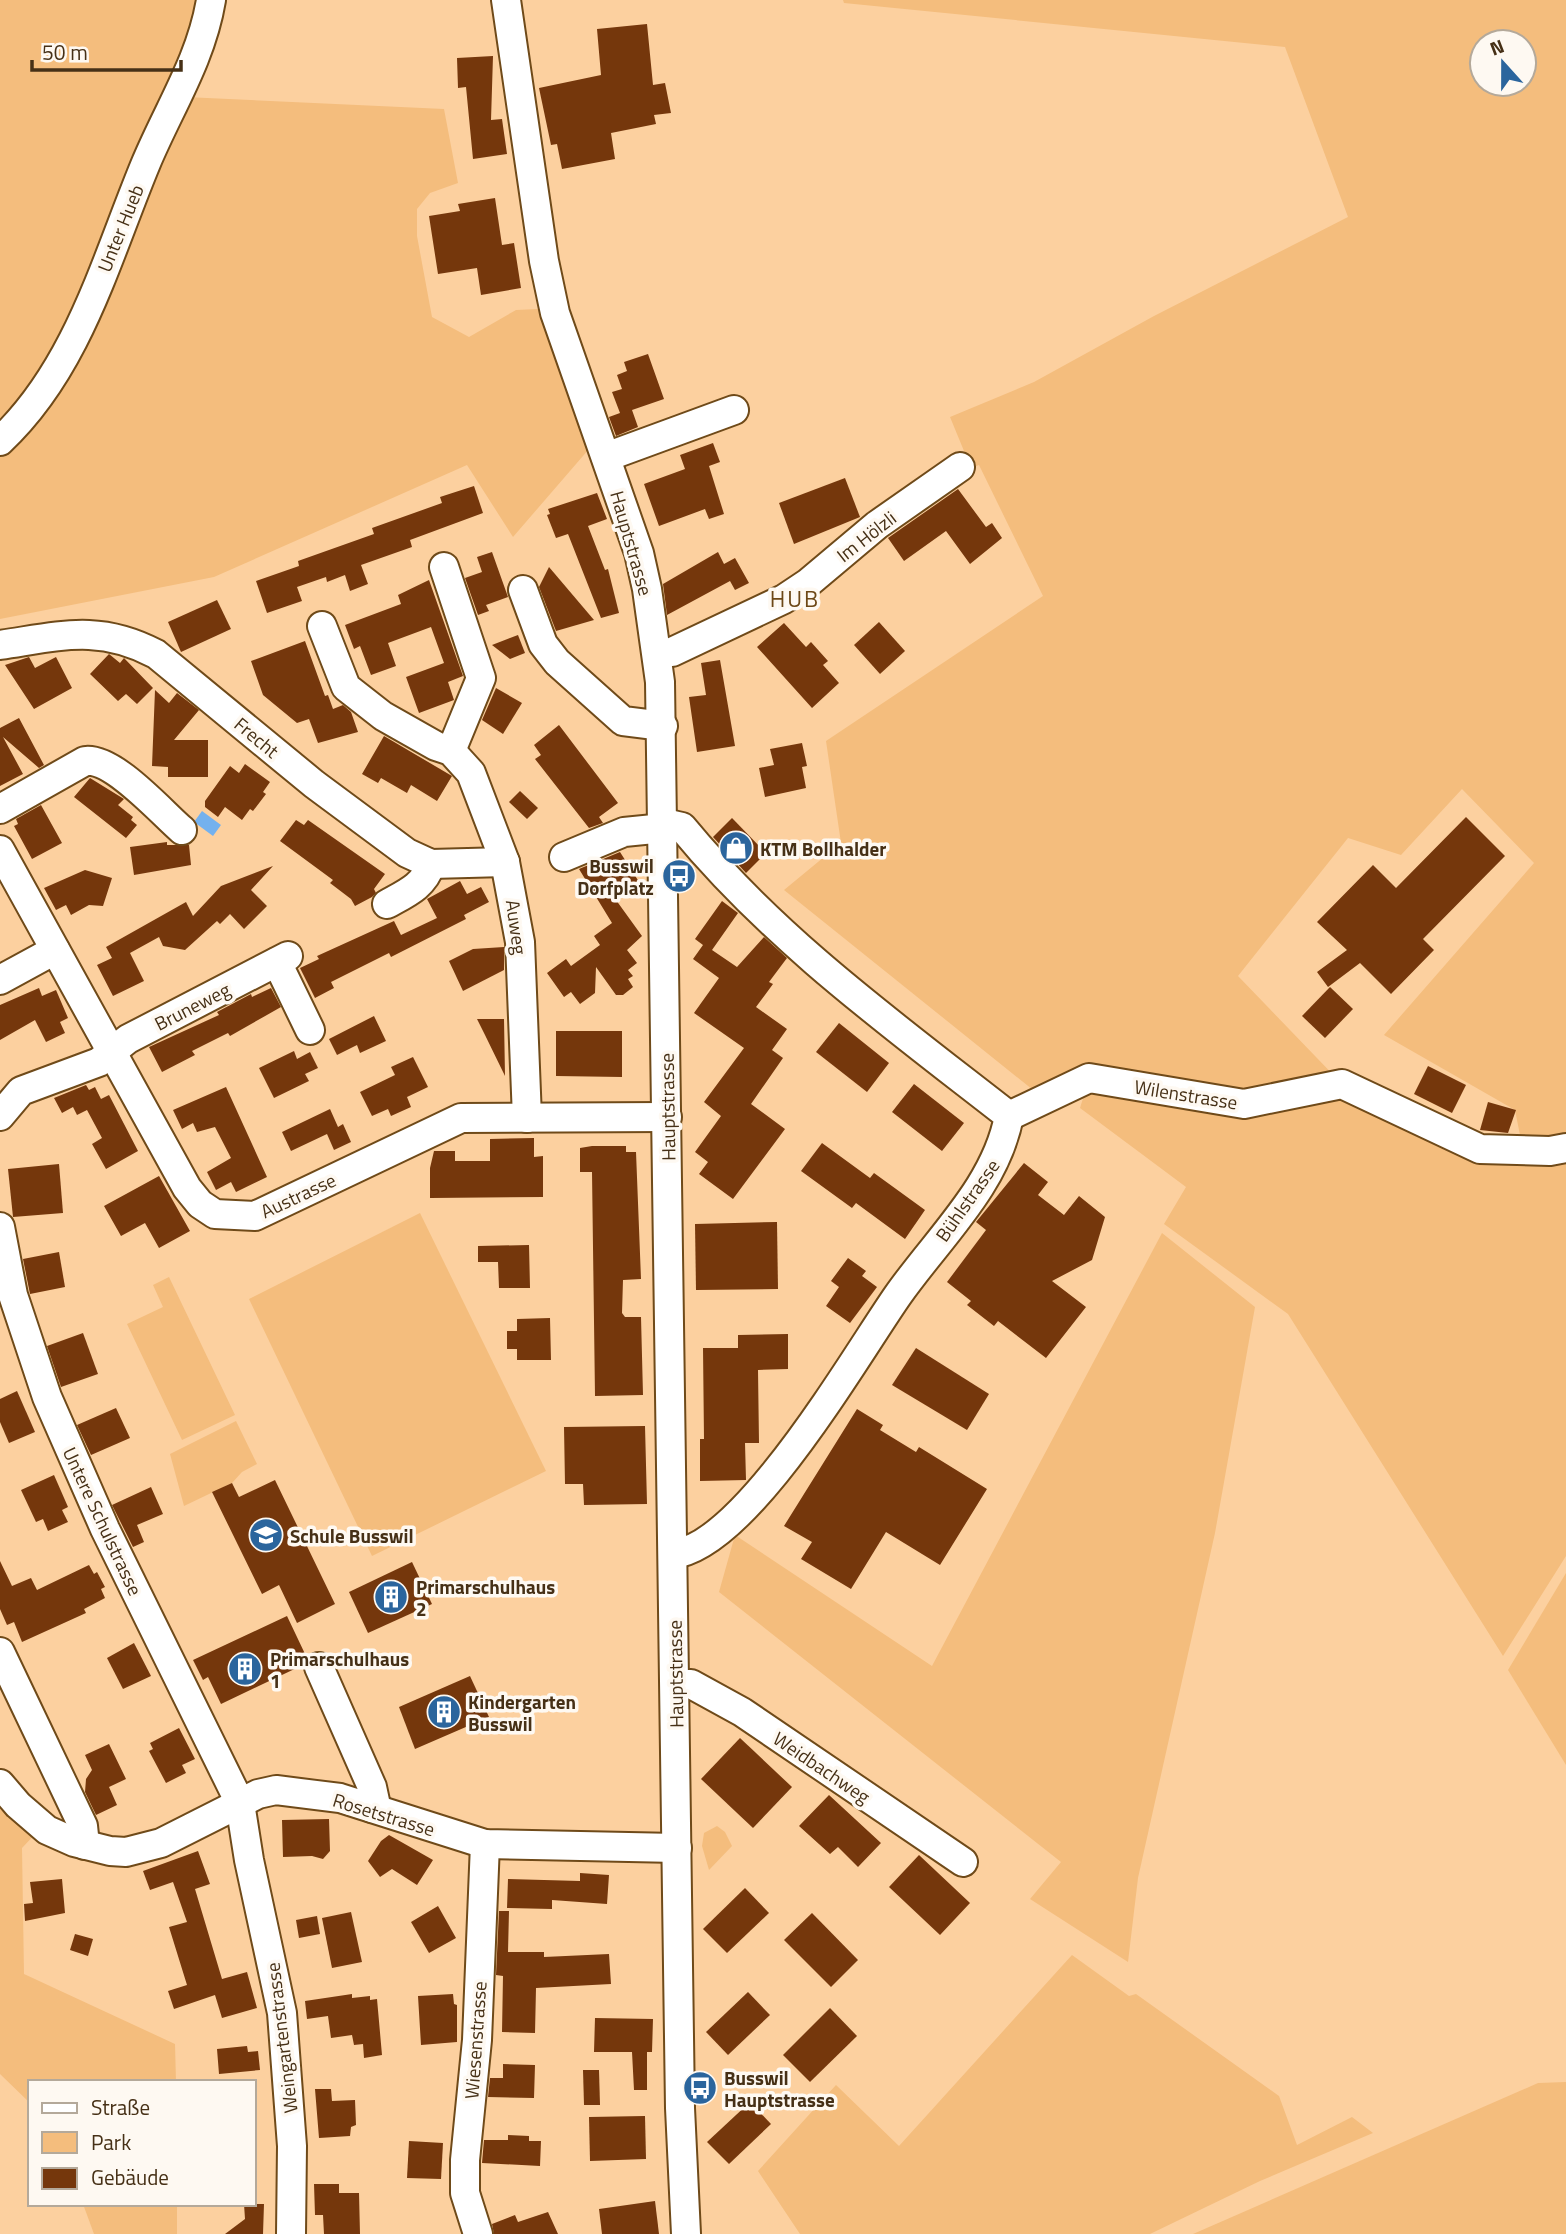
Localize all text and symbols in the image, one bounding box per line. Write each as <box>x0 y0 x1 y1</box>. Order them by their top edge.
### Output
scale bar <box>32 28 180 72</box>
north arrow <box>1468 28 1538 98</box>
text: N <box>1485 31 1508 63</box>
text: 50 m <box>42 36 88 68</box>
street label: Unter Hueb <box>89 180 151 276</box>
street label: Hauptstrasse <box>603 487 661 599</box>
street label: Im Hölzli <box>830 503 902 569</box>
district label: HUB <box>770 581 820 616</box>
street label: Frecht <box>228 710 286 765</box>
shop icon: KTM Bollhalder <box>717 829 755 867</box>
place label: KTM Bollhalder <box>760 834 886 863</box>
place label: Busswil Dorfplatz <box>577 851 654 902</box>
bus stop icon: Busswil Dorfplatz <box>660 857 698 895</box>
street label: Auweg <box>499 898 535 957</box>
street label: Bruneweg <box>149 974 235 1037</box>
street label: Hauptstrasse <box>652 1053 682 1161</box>
street label: Wilenstrasse <box>1132 1072 1240 1116</box>
street label: Bühlstrasse <box>928 1153 1006 1247</box>
street label: Austrasse <box>255 1165 341 1225</box>
street label: Untere Schulstrasse <box>56 1442 150 1600</box>
school or university icon: Schule Busswil <box>247 1516 285 1554</box>
place label: Schule Busswil <box>290 1521 414 1550</box>
place label: Primarschulhaus 2 <box>416 1572 555 1623</box>
building icon: Primarschulhaus 2 <box>372 1578 410 1616</box>
street label: Hauptstrasse <box>660 1620 690 1728</box>
place label: Primarschulhaus 1 <box>270 1644 409 1695</box>
building icon: Primarschulhaus 1 <box>226 1650 264 1688</box>
place label: Kindergarten Busswil <box>468 1687 576 1738</box>
building icon: Kindergarten Busswil <box>425 1693 463 1731</box>
street label: Weidbachweg <box>767 1724 877 1810</box>
street label: Rosetstrasse <box>329 1785 439 1843</box>
street label: Weingartenstrasse <box>257 1961 305 2115</box>
street label: Wiesenstrasse <box>456 1980 494 2100</box>
place label: Busswil Hauptstrasse <box>724 2063 835 2114</box>
bus stop icon: Busswil Hauptstrasse <box>681 2069 719 2107</box>
legend <box>28 2080 256 2206</box>
text: Straße <box>91 2091 150 2123</box>
text: Park <box>91 2126 131 2158</box>
text: Gebäude <box>91 2161 169 2193</box>

